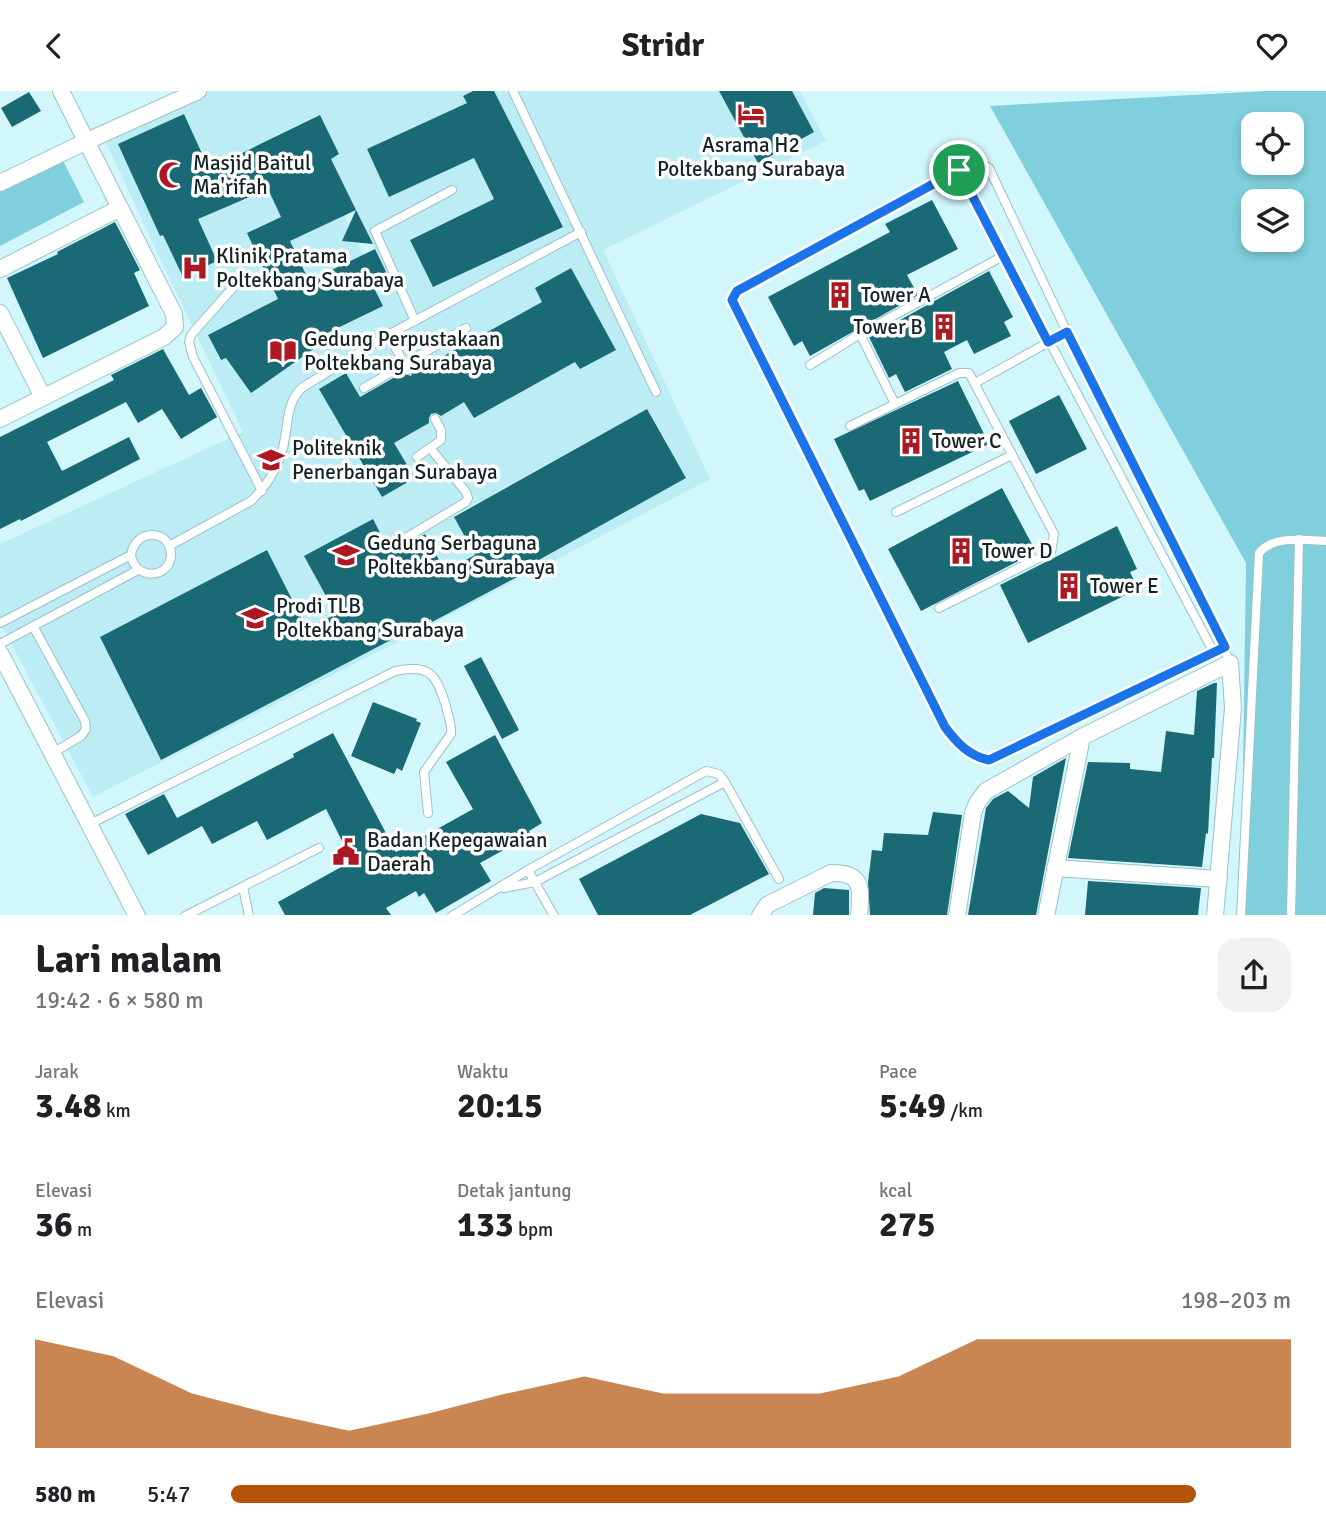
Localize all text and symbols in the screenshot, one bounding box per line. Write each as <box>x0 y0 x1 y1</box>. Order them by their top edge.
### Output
text: Stridr <box>622 26 704 65</box>
icon: back <box>35 27 73 65</box>
icon: heart <box>1253 27 1291 65</box>
hotel icon: Asrama H2 Poltekbang Surabaya <box>736 99 766 129</box>
map controls <box>1241 112 1304 252</box>
button: locate <box>1241 112 1304 175</box>
place label: Asrama H2 Poltekbang Surabaya <box>657 132 845 182</box>
pin <box>929 140 989 200</box>
place label: Masjid Baitul Ma'rifah <box>193 150 311 200</box>
icon: arrive <box>940 151 978 189</box>
mosque icon: Masjid Baitul Ma'rifah <box>157 160 187 190</box>
button: layers <box>1241 189 1304 252</box>
place label: Klinik Pratama Poltekbang Surabaya <box>216 243 404 293</box>
hospital icon: Klinik Pratama Poltekbang Surabaya <box>180 253 210 283</box>
building icon: Tower A <box>825 280 855 310</box>
place label: Tower A <box>861 282 931 308</box>
building icon: Tower B <box>929 312 959 342</box>
place label: Tower B <box>853 314 923 340</box>
place label: Gedung Perpustakaan Poltekbang Surabaya <box>304 326 500 376</box>
library icon: Gedung Perpustakaan Poltekbang Surabaya <box>268 336 298 366</box>
building icon: Tower C <box>896 426 926 456</box>
place label: Tower C <box>932 428 1002 454</box>
place label: Politeknik Penerbangan Surabaya <box>292 435 498 485</box>
school or university icon: Politeknik Penerbangan Surabaya <box>256 445 286 475</box>
place label: Gedung Serbaguna Poltekbang Surabaya <box>367 530 555 580</box>
building icon: Tower D <box>946 536 976 566</box>
place label: Tower D <box>982 538 1053 564</box>
school or university icon: Gedung Serbaguna Poltekbang Surabaya <box>331 540 361 570</box>
building icon: Tower E <box>1054 571 1084 601</box>
place label: Tower E <box>1090 573 1159 599</box>
place label: Prodi TLB Poltekbang Surabaya <box>276 593 464 643</box>
school or university icon: Prodi TLB Poltekbang Surabaya <box>240 603 270 633</box>
place label: Badan Kepegawaian Daerah <box>367 827 547 877</box>
public building icon: Badan Kepegawaian Daerah <box>331 837 361 867</box>
text: Lari malam <box>35 936 222 983</box>
button: share <box>1217 938 1291 1012</box>
text: 19:42 · 6 × 580 m <box>35 986 204 1015</box>
text: Jarak <box>35 1060 79 1084</box>
text: Waktu <box>457 1060 509 1084</box>
text: Pace <box>879 1060 917 1084</box>
text: 3.48 <box>35 1084 102 1127</box>
text: 20:15 <box>457 1084 543 1127</box>
text: 5:49 <box>879 1084 946 1127</box>
text: km <box>102 1099 131 1123</box>
text: /km <box>946 1099 983 1123</box>
text: Elevasi <box>35 1179 92 1203</box>
text: Detak jantung <box>457 1179 572 1203</box>
text: kcal <box>879 1179 912 1203</box>
text: 36 <box>35 1203 73 1246</box>
text: 133 <box>457 1203 514 1246</box>
text: 275 <box>879 1203 936 1246</box>
text: m <box>73 1218 92 1242</box>
text: bpm <box>514 1218 553 1242</box>
text: Elevasi <box>35 1286 104 1315</box>
text: 198–203 m <box>1181 1286 1291 1315</box>
text: 580 m <box>35 1480 96 1509</box>
text: 5:47 <box>147 1480 190 1509</box>

